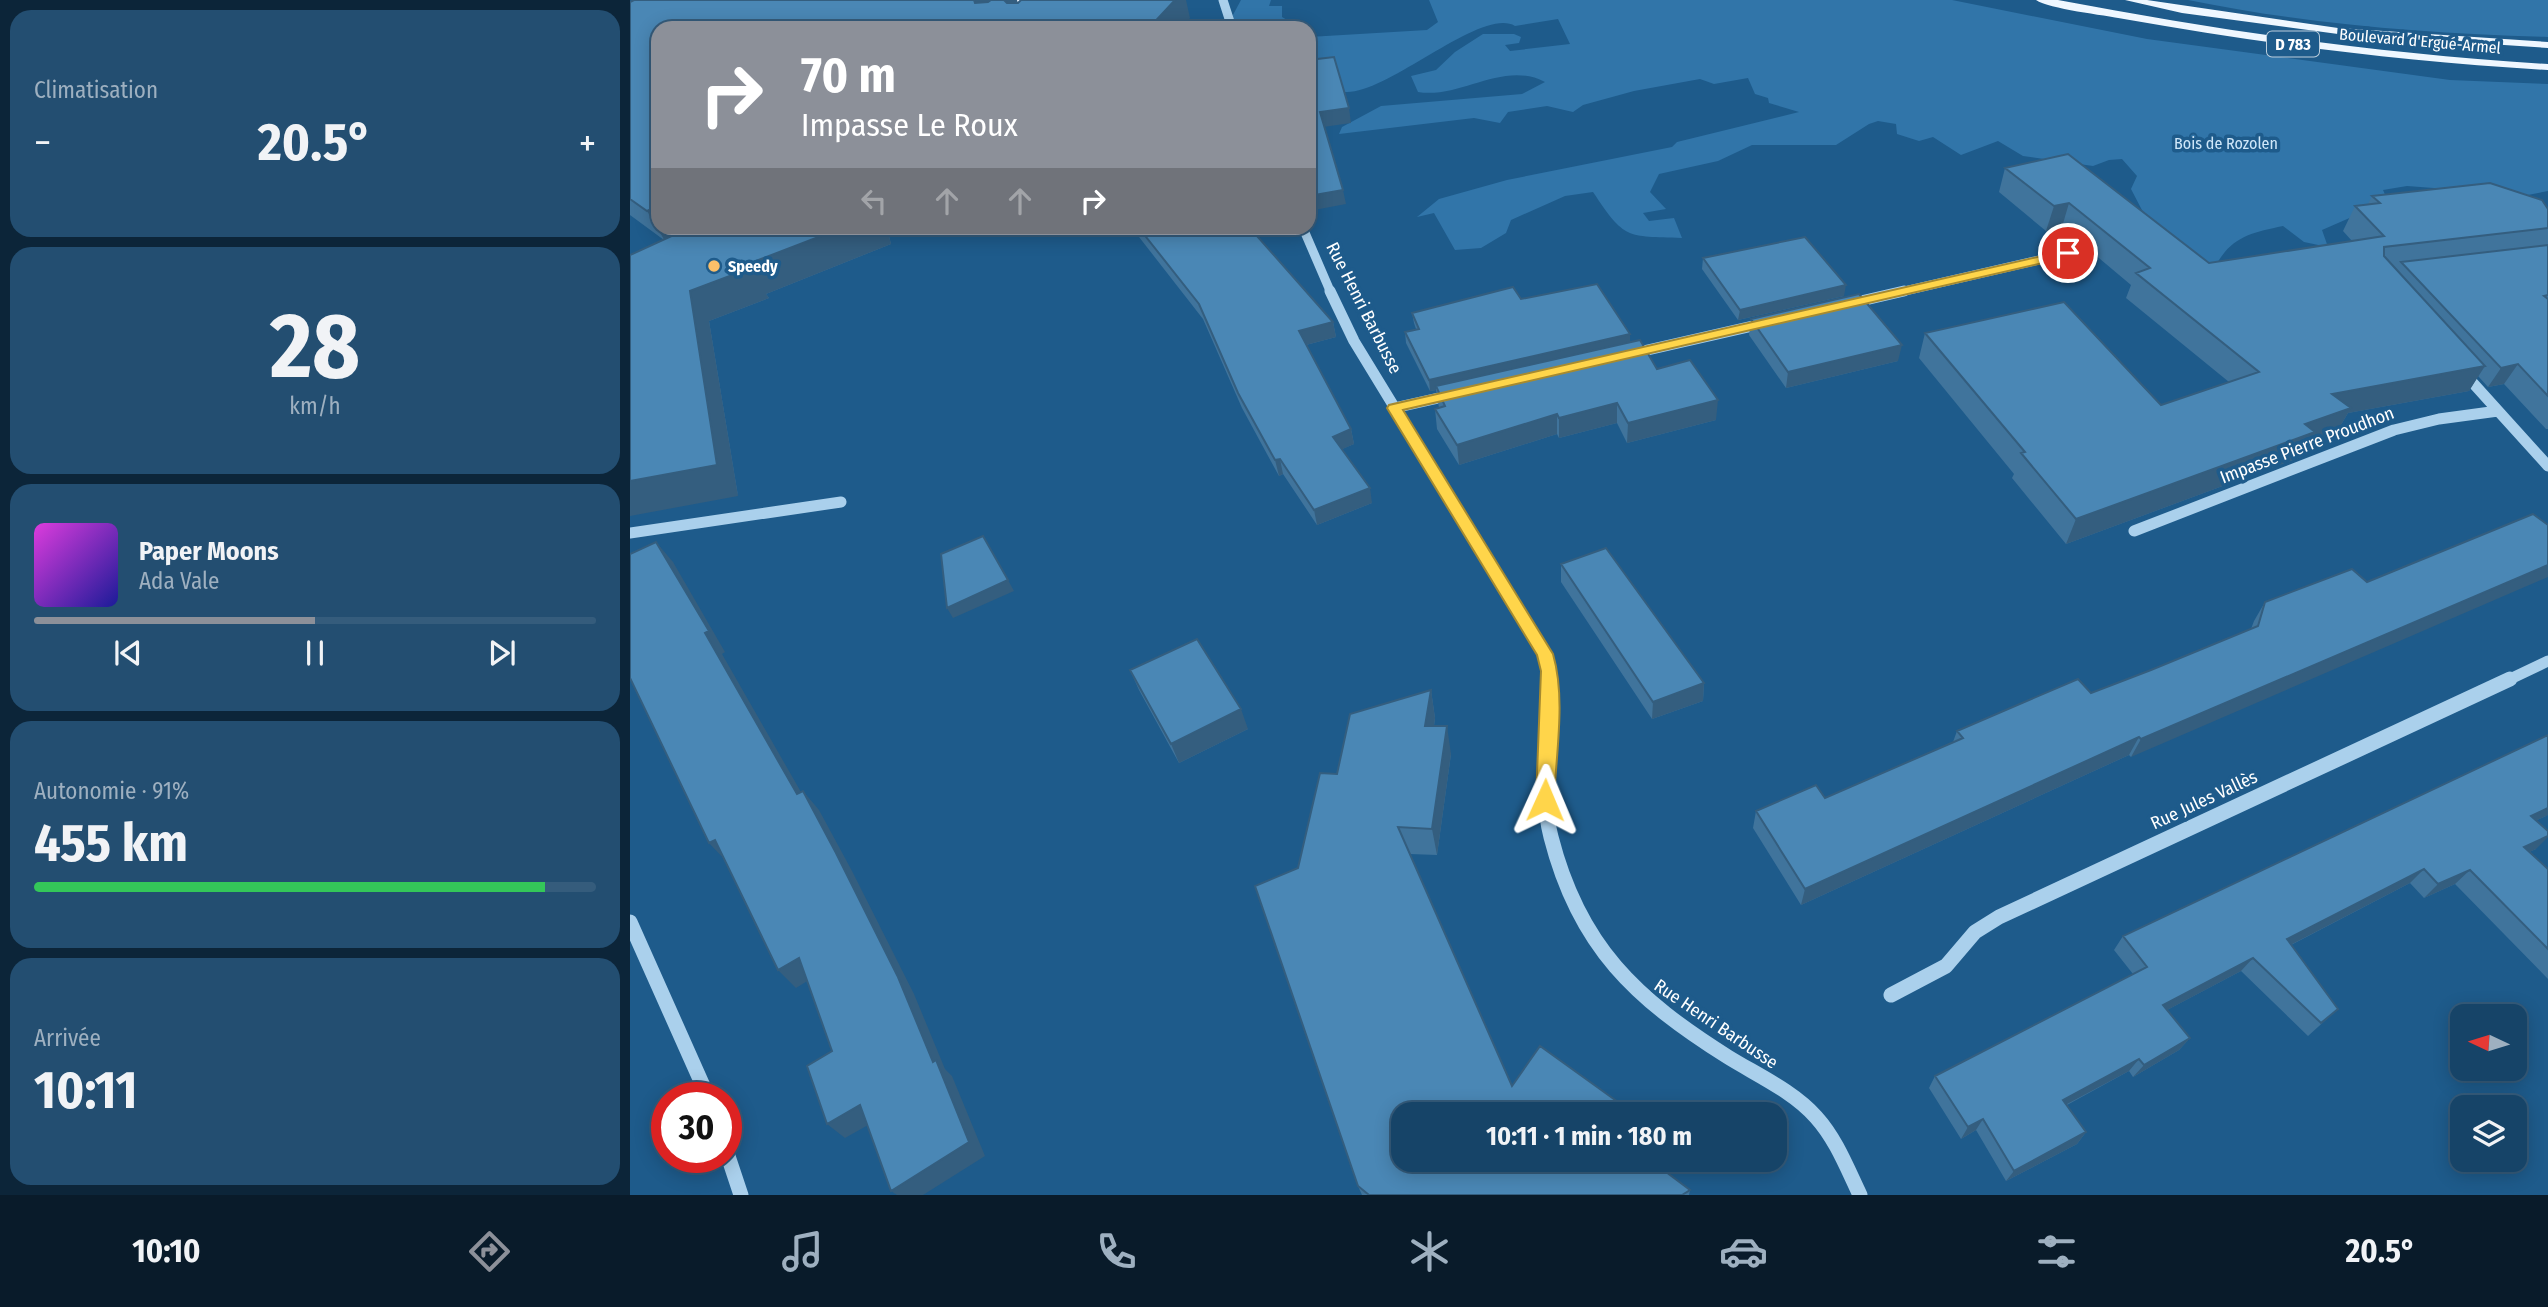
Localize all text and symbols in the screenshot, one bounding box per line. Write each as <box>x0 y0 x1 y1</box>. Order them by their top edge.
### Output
street label: Boulevard d'Ergué-Armel <box>2338 24 2502 58</box>
road number: D 783 <box>2267 32 2319 56</box>
text: 70 m <box>801 46 896 105</box>
icon: right <box>686 49 777 140</box>
text: Climatisation <box>34 76 158 104</box>
text: Impasse Le Roux <box>801 106 1018 144</box>
text: 20.5° <box>258 111 372 174</box>
text: − <box>34 120 51 166</box>
text: + <box>579 120 596 166</box>
park label: Bois de Rozolen <box>2174 134 2278 153</box>
icon: left <box>855 182 893 220</box>
icon: ahead <box>928 182 966 220</box>
icon: ahead <box>1001 182 1039 220</box>
icon: right <box>1074 182 1112 220</box>
pin <box>2038 223 2098 283</box>
icon: arrive <box>2049 234 2087 272</box>
street label: Rue Henri Barbusse <box>1321 239 1407 378</box>
place label: Speedy <box>728 257 778 276</box>
marker: Speedy <box>706 258 722 274</box>
text: 28 <box>270 292 360 401</box>
text: km/h <box>289 392 341 420</box>
street label: Impasse Pierre Proudhon <box>2217 402 2397 488</box>
text: Paper Moons <box>139 536 279 567</box>
text: Ada Vale <box>139 567 219 595</box>
icon: previous <box>109 634 147 672</box>
icon: pause <box>296 634 334 672</box>
icon: next <box>483 634 521 672</box>
position arrow <box>1508 763 1582 837</box>
street label: Rue Jules Vallès <box>2147 766 2261 834</box>
text: Autonomie · 91% <box>34 777 189 805</box>
text: 455 km <box>34 812 188 875</box>
street label: Rue Henri Barbusse <box>1650 974 1782 1074</box>
north arrow <box>2450 1004 2527 1082</box>
map controls <box>2450 1004 2527 1172</box>
text: Arrivée <box>34 1024 101 1052</box>
text: 10:11 <box>34 1059 138 1122</box>
speed limit sign: 30 <box>651 1082 742 1173</box>
button: layers <box>2450 1095 2527 1172</box>
text: 10:11 · 1 min · 180 m <box>1486 1121 1692 1152</box>
icon: directions <box>465 1227 514 1276</box>
icon: music <box>778 1227 827 1276</box>
icon: phone <box>1092 1227 1141 1276</box>
icon: climate <box>1405 1227 1454 1276</box>
icon: car <box>1719 1227 1768 1276</box>
icon: filters <box>2032 1227 2081 1276</box>
text: 10:10 <box>132 1232 200 1270</box>
text: 20.5° <box>2345 1232 2416 1270</box>

